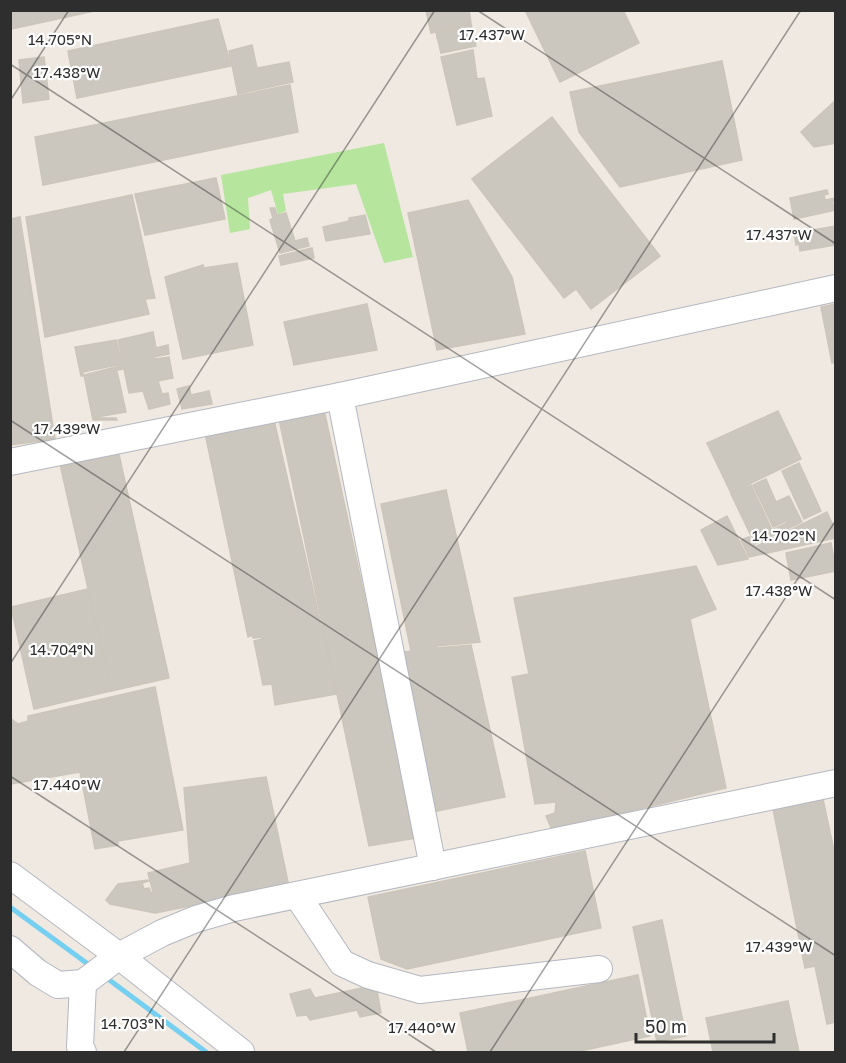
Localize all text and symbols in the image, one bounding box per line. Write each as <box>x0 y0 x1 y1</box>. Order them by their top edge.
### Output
text: 17.437°W <box>459 25 525 43</box>
text: 14.705°N <box>28 30 92 48</box>
text: 17.438°W <box>33 63 101 81</box>
text: 17.437°W <box>746 225 812 243</box>
text: 17.439°W <box>34 419 100 437</box>
text: 14.702°N <box>752 526 816 544</box>
text: 17.438°W <box>745 581 813 599</box>
text: 14.704°N <box>30 640 94 658</box>
text: 17.440°W <box>33 775 101 793</box>
text: 17.439°W <box>746 937 812 955</box>
scale bar <box>636 1006 774 1044</box>
text: 14.703°N <box>101 1014 165 1032</box>
text: 50 m <box>645 1015 687 1037</box>
text: 17.440°W <box>388 1018 456 1036</box>

